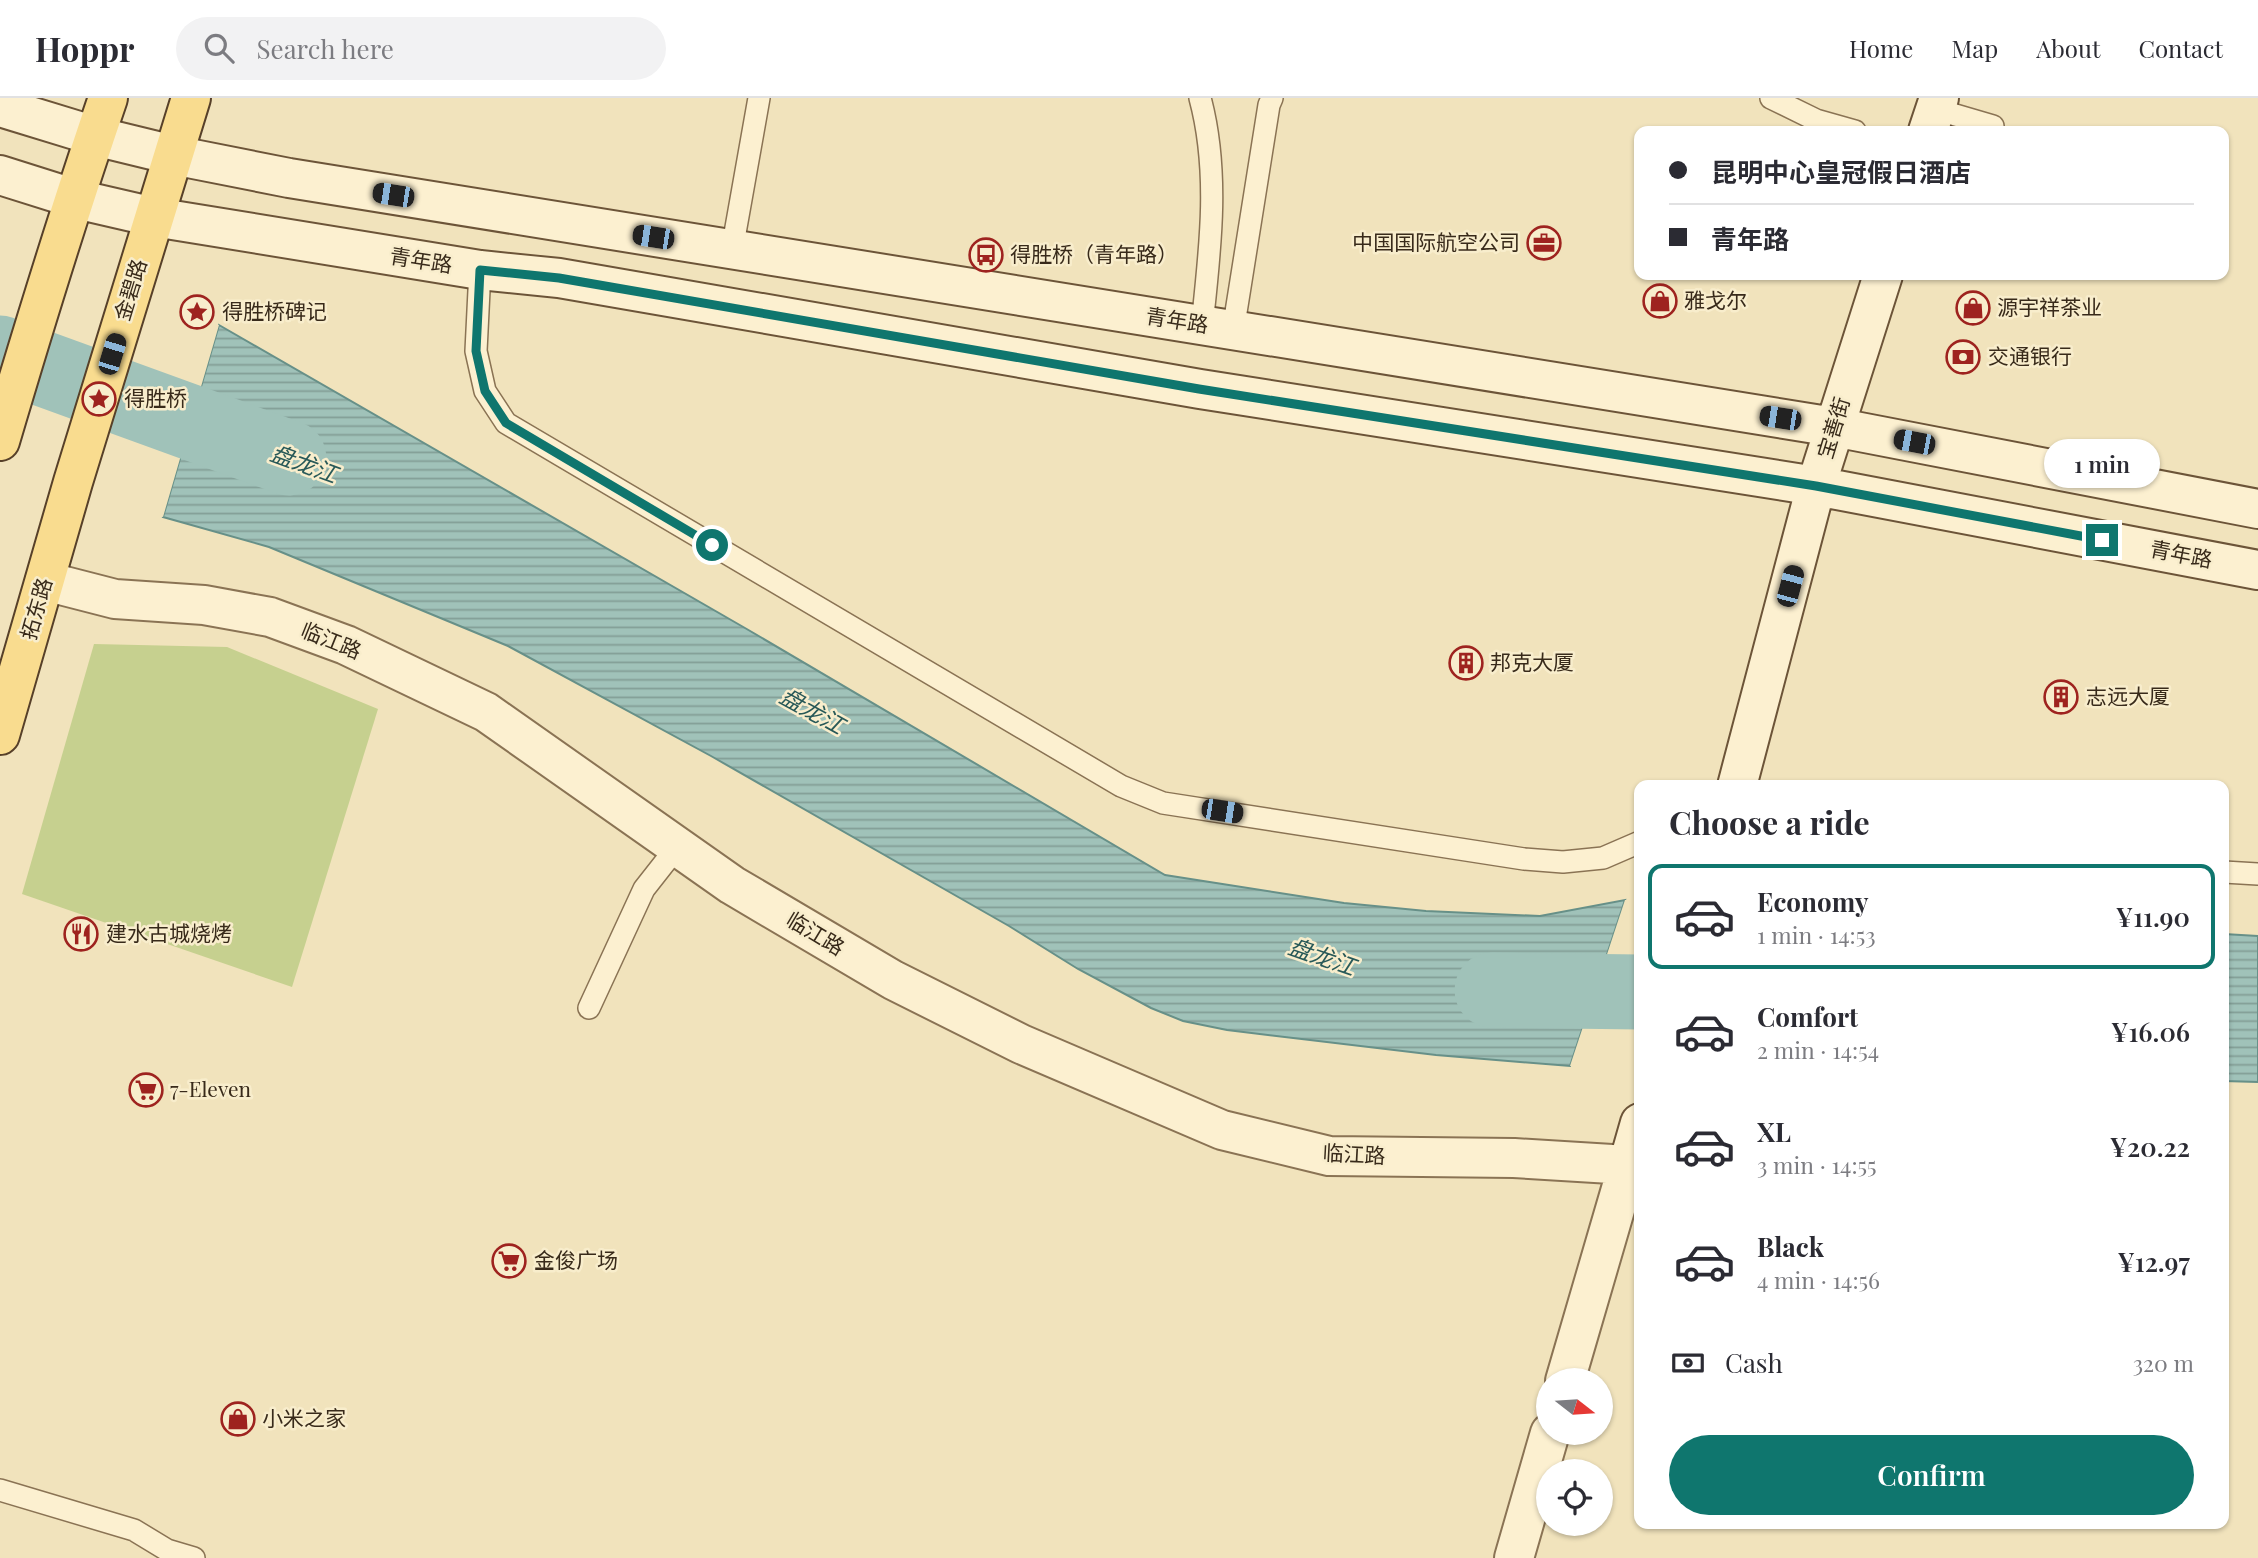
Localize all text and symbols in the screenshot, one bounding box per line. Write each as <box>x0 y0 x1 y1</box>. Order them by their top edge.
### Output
search box <box>176 17 666 80</box>
text: Hoppr <box>35 26 134 70</box>
icon: search <box>200 29 238 67</box>
text: Search here <box>256 31 394 66</box>
text: Home <box>1849 32 1913 64</box>
text: Map <box>1951 32 1998 64</box>
text: About <box>2036 32 2100 64</box>
text: Contact <box>2138 32 2223 64</box>
text: 昆明中心皇冠假日酒店 <box>1711 154 1971 189</box>
car <box>371 181 416 209</box>
text: 青年路 <box>1711 221 1789 256</box>
car <box>631 223 676 251</box>
office icon: 中国国际航空公司 <box>1525 224 1563 262</box>
place label: 中国国际航空公司 <box>1352 227 1520 255</box>
bus stop icon: 得胜桥（青年路） <box>967 236 1005 274</box>
place label: 得胜桥（青年路） <box>1010 239 1178 267</box>
street label: 青年路 <box>388 240 455 278</box>
street label: 金碧路 <box>106 255 152 324</box>
shop icon: 雅戈尔 <box>1641 282 1679 320</box>
place label: 雅戈尔 <box>1684 285 1747 313</box>
shop icon: 源宇祥茶业 <box>1954 289 1992 327</box>
place label: 源宇祥茶业 <box>1997 292 2102 320</box>
place icon: 得胜桥碑记 <box>178 293 216 331</box>
place label: 得胜桥碑记 <box>222 296 327 324</box>
street label: 青年路 <box>1144 300 1211 338</box>
car <box>96 331 129 377</box>
bank icon: 交通银行 <box>1944 338 1982 376</box>
place label: 交通银行 <box>1988 341 2072 369</box>
place icon: 得胜桥 <box>80 380 118 418</box>
place label: 得胜桥 <box>124 383 187 411</box>
street label: 宝善街 <box>1809 393 1855 462</box>
car <box>1758 404 1803 432</box>
car <box>1892 428 1937 456</box>
water label: 盘龙江 <box>267 436 345 490</box>
callout: 1 min <box>2044 438 2160 488</box>
text: 1 min <box>2074 448 2130 479</box>
route end <box>2086 524 2118 556</box>
route start <box>696 529 728 561</box>
street label: 青年路 <box>2148 533 2215 573</box>
car <box>1775 563 1806 609</box>
street label: 拓东路 <box>13 574 57 643</box>
street label: 临江路 <box>297 614 366 664</box>
building icon: 邦克大厦 <box>1447 644 1485 682</box>
place label: 邦克大厦 <box>1490 647 1574 675</box>
building icon: 志远大厦 <box>2042 678 2080 716</box>
water label: 盘龙江 <box>775 679 853 741</box>
place label: 志远大厦 <box>2086 681 2170 709</box>
car <box>1200 797 1245 825</box>
text: Choose a ride <box>1669 800 1870 843</box>
text: Economy <box>1757 884 1868 919</box>
icon: car <box>1673 885 1736 948</box>
text: ¥11.90 <box>2116 899 2190 934</box>
street label: 临江路 <box>782 904 850 961</box>
restaurant icon: 建水古城烧烤 <box>62 915 100 953</box>
place label: 建水古城烧烤 <box>106 918 232 946</box>
text: 1 min · 14:53 <box>1757 919 1876 950</box>
water label: 盘龙江 <box>1285 930 1363 982</box>
text: Comfort <box>1757 999 1858 1034</box>
icon: car <box>1673 1000 1736 1063</box>
text: ¥16.06 <box>2111 1014 2190 1049</box>
text: 2 min · 14:54 <box>1757 1034 1879 1065</box>
supermarket icon: 7-Eleven <box>127 1071 165 1109</box>
place label: 7-Eleven <box>170 1074 252 1102</box>
text: XL <box>1757 1114 1791 1149</box>
icon: car <box>1673 1115 1736 1178</box>
text: ¥20.22 <box>2110 1129 2190 1164</box>
street label: 临江路 <box>1322 1137 1386 1169</box>
text: 3 min · 14:55 <box>1757 1149 1877 1180</box>
text: Black <box>1757 1229 1824 1264</box>
icon: car <box>1673 1230 1736 1293</box>
supermarket icon: 金俊广场 <box>490 1242 528 1280</box>
text: ¥12.97 <box>2117 1244 2190 1279</box>
place label: 金俊广场 <box>534 1245 618 1273</box>
text: 4 min · 14:56 <box>1757 1264 1880 1295</box>
icon: cash <box>1669 1344 1707 1382</box>
text: Cash <box>1725 1345 1783 1380</box>
text: 320 m <box>2133 1347 2194 1378</box>
north arrow <box>1536 1368 1614 1446</box>
map controls <box>1536 1368 1613 1536</box>
shop icon: 小米之家 <box>219 1400 257 1438</box>
place label: 小米之家 <box>262 1403 346 1431</box>
button: Confirm <box>1669 1435 2194 1515</box>
button: locate <box>1536 1459 1613 1536</box>

